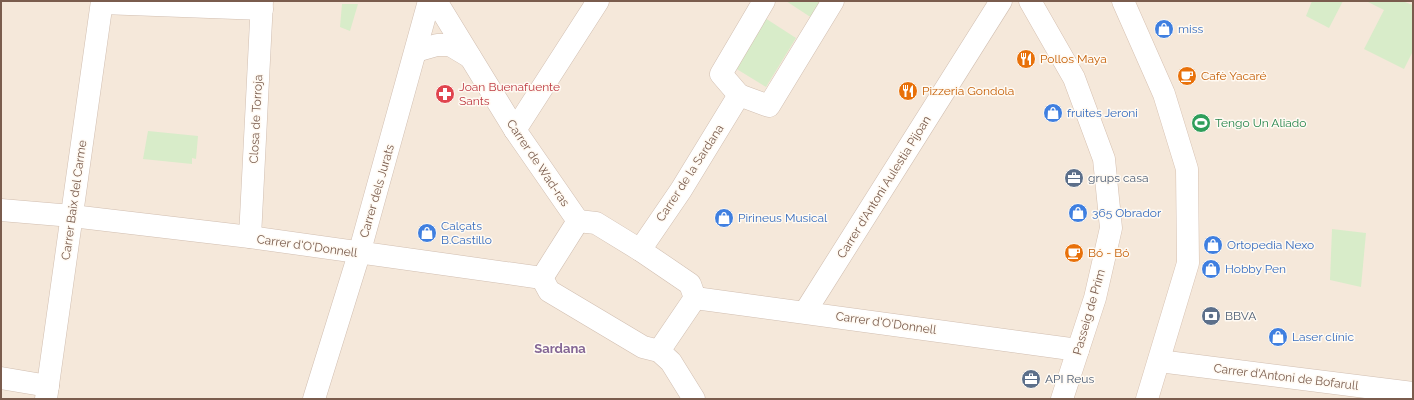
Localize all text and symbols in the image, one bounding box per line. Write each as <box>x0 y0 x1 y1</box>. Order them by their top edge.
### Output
shop icon: miss <box>1153 18 1175 40</box>
place label: miss <box>1178 22 1203 36</box>
restaurant icon: Pollos Maya <box>1015 48 1037 70</box>
place label: Pollos Maya <box>1040 52 1107 66</box>
cafe icon: Cafè Yacaré <box>1176 65 1198 87</box>
place label: Cafè Yacaré <box>1201 69 1267 83</box>
street label: Closa de Torroja <box>247 74 265 164</box>
place label: Joan Buenafuente Sants <box>459 80 560 108</box>
restaurant icon: Pizzeria Gondola <box>897 80 919 102</box>
pharmacy icon: Joan Buenafuente Sants <box>434 83 456 105</box>
place label: Pizzeria Gondola <box>922 84 1014 98</box>
shop icon: fruites Jeroni <box>1042 102 1064 124</box>
place label: fruites Jeroni <box>1067 106 1138 120</box>
sports icon: Tengo Un Aliado <box>1190 112 1212 134</box>
street label: Carrer d'Antoni Aulestia Pijoan <box>834 113 934 261</box>
place label: Tengo Un Aliado <box>1215 116 1306 130</box>
street label: Carrer de Wad-ras <box>504 117 572 209</box>
street label: Carrer de la Sardana <box>653 122 727 224</box>
street label: Carrer Baix del Carme <box>59 139 89 261</box>
street label: Carrer dels Jurats <box>357 142 397 239</box>
office icon: grups casa <box>1063 167 1085 189</box>
place label: grups casa <box>1088 171 1148 185</box>
shop icon: 365 Obrador <box>1067 202 1089 224</box>
place label: 365 Obrador <box>1092 206 1162 220</box>
shop icon: Pirineus Musical <box>713 207 735 229</box>
place label: Pirineus Musical <box>738 211 828 225</box>
place label: Calçats B.Castillo <box>441 219 492 247</box>
shop icon: Calçats B.Castillo <box>416 222 438 244</box>
street label: Carrer d'O'Donnell <box>256 232 359 260</box>
shop icon: Ortopedia Nexo <box>1202 234 1224 256</box>
place label: Ortopedia Nexo <box>1227 238 1314 252</box>
cafe icon: Bó - Bó <box>1063 242 1085 264</box>
place label: Bó - Bó <box>1088 246 1129 260</box>
shop icon: Hobby Pen <box>1200 258 1222 280</box>
place label: Hobby Pen <box>1225 262 1286 276</box>
street label: Passeig de Prim <box>1070 268 1108 356</box>
bank icon: BBVA <box>1200 305 1222 327</box>
street label: Carrer d'O'Donnell <box>835 309 938 337</box>
place label: BBVA <box>1225 309 1256 323</box>
shop icon: Laser clínic <box>1267 326 1289 348</box>
place label: Laser clínic <box>1292 330 1354 344</box>
district label: Sardana <box>534 341 586 356</box>
street label: Carrer d'Antoni de Bofarull <box>1213 361 1360 393</box>
office icon: API Reus <box>1020 368 1042 390</box>
place label: API Reus <box>1045 372 1094 386</box>

